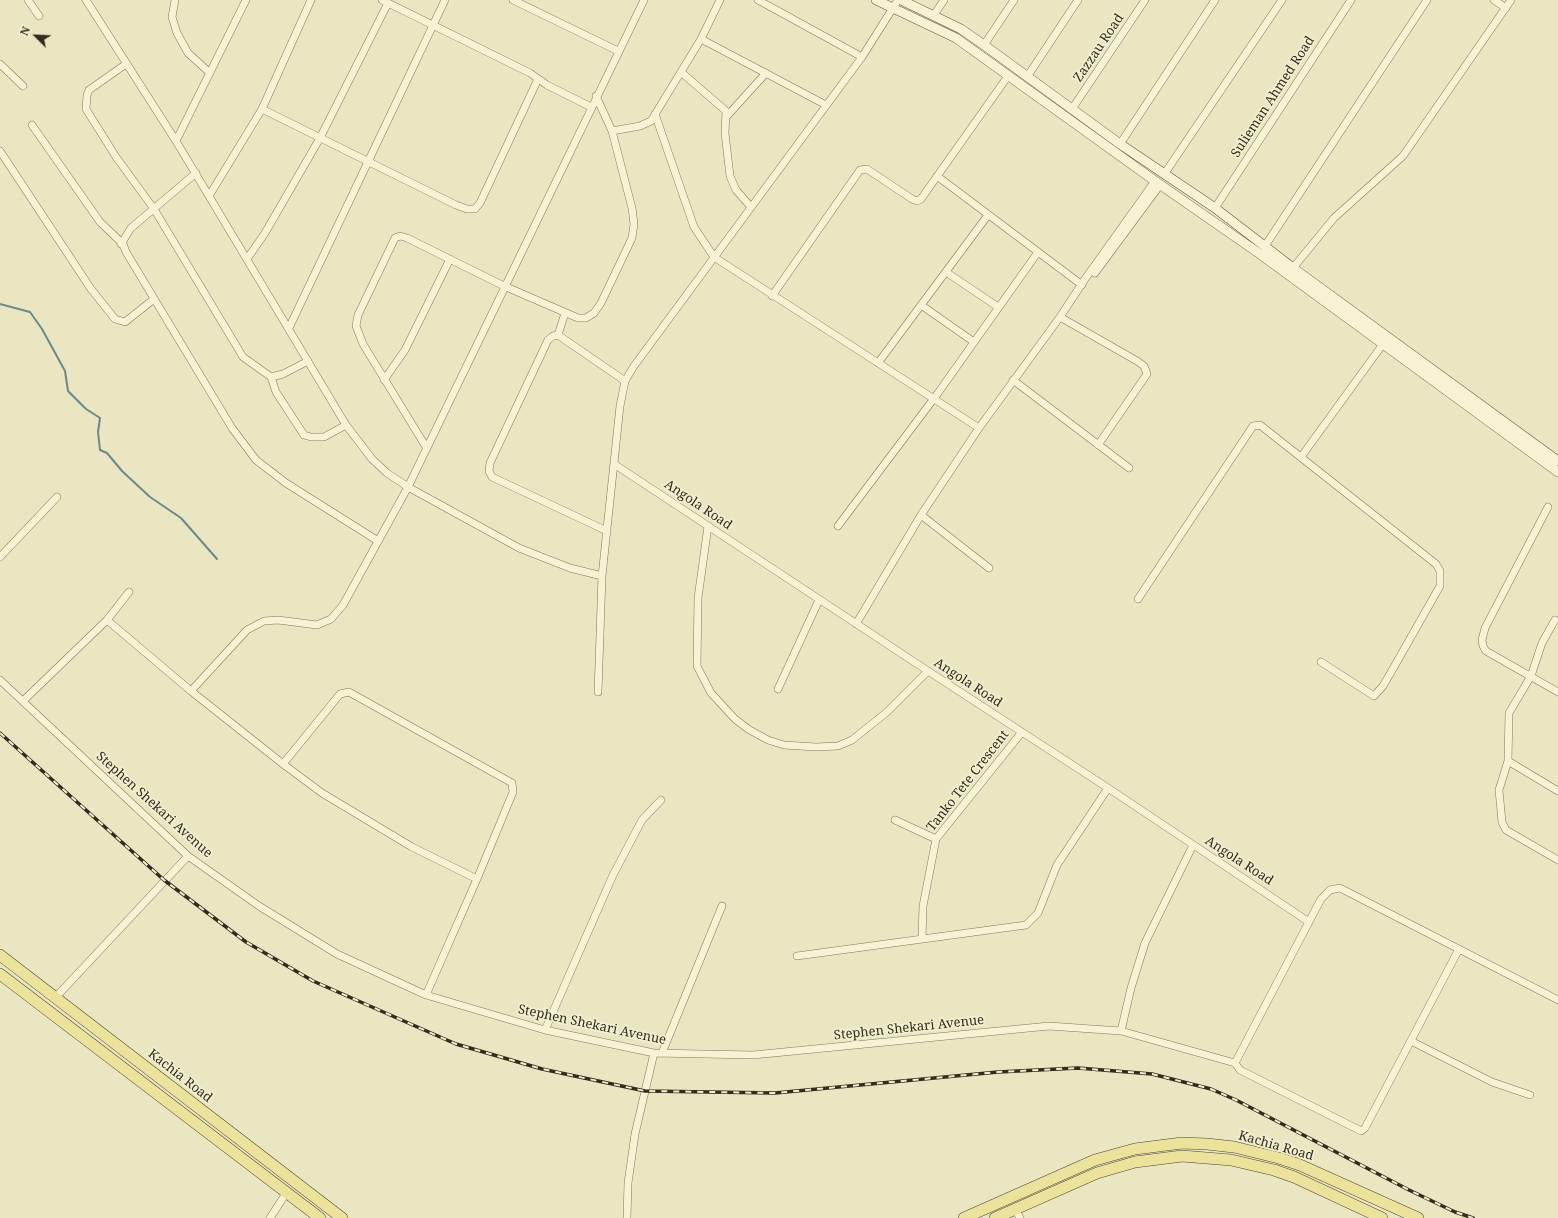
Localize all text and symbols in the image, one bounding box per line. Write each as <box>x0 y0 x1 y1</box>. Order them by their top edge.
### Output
street label: Zazzau Road <box>1071 11 1127 85</box>
north arrow <box>16 16 56 56</box>
text: N <box>16 24 33 38</box>
street label: Sulieman Ahmed Road <box>1228 34 1318 160</box>
street label: Angola Road <box>661 477 735 533</box>
street label: Angola Road <box>931 655 1005 711</box>
street label: Tanko Tete Crescent <box>924 727 1012 835</box>
street label: Stephen Shekari Avenue <box>93 749 215 861</box>
street label: Angola Road <box>1202 833 1276 889</box>
street label: Stephen Shekari Avenue <box>517 1002 667 1048</box>
street label: Stephen Shekari Avenue <box>833 1012 985 1044</box>
street label: Kachia Road <box>145 1046 215 1106</box>
street label: Kachia Road <box>1237 1128 1315 1164</box>

